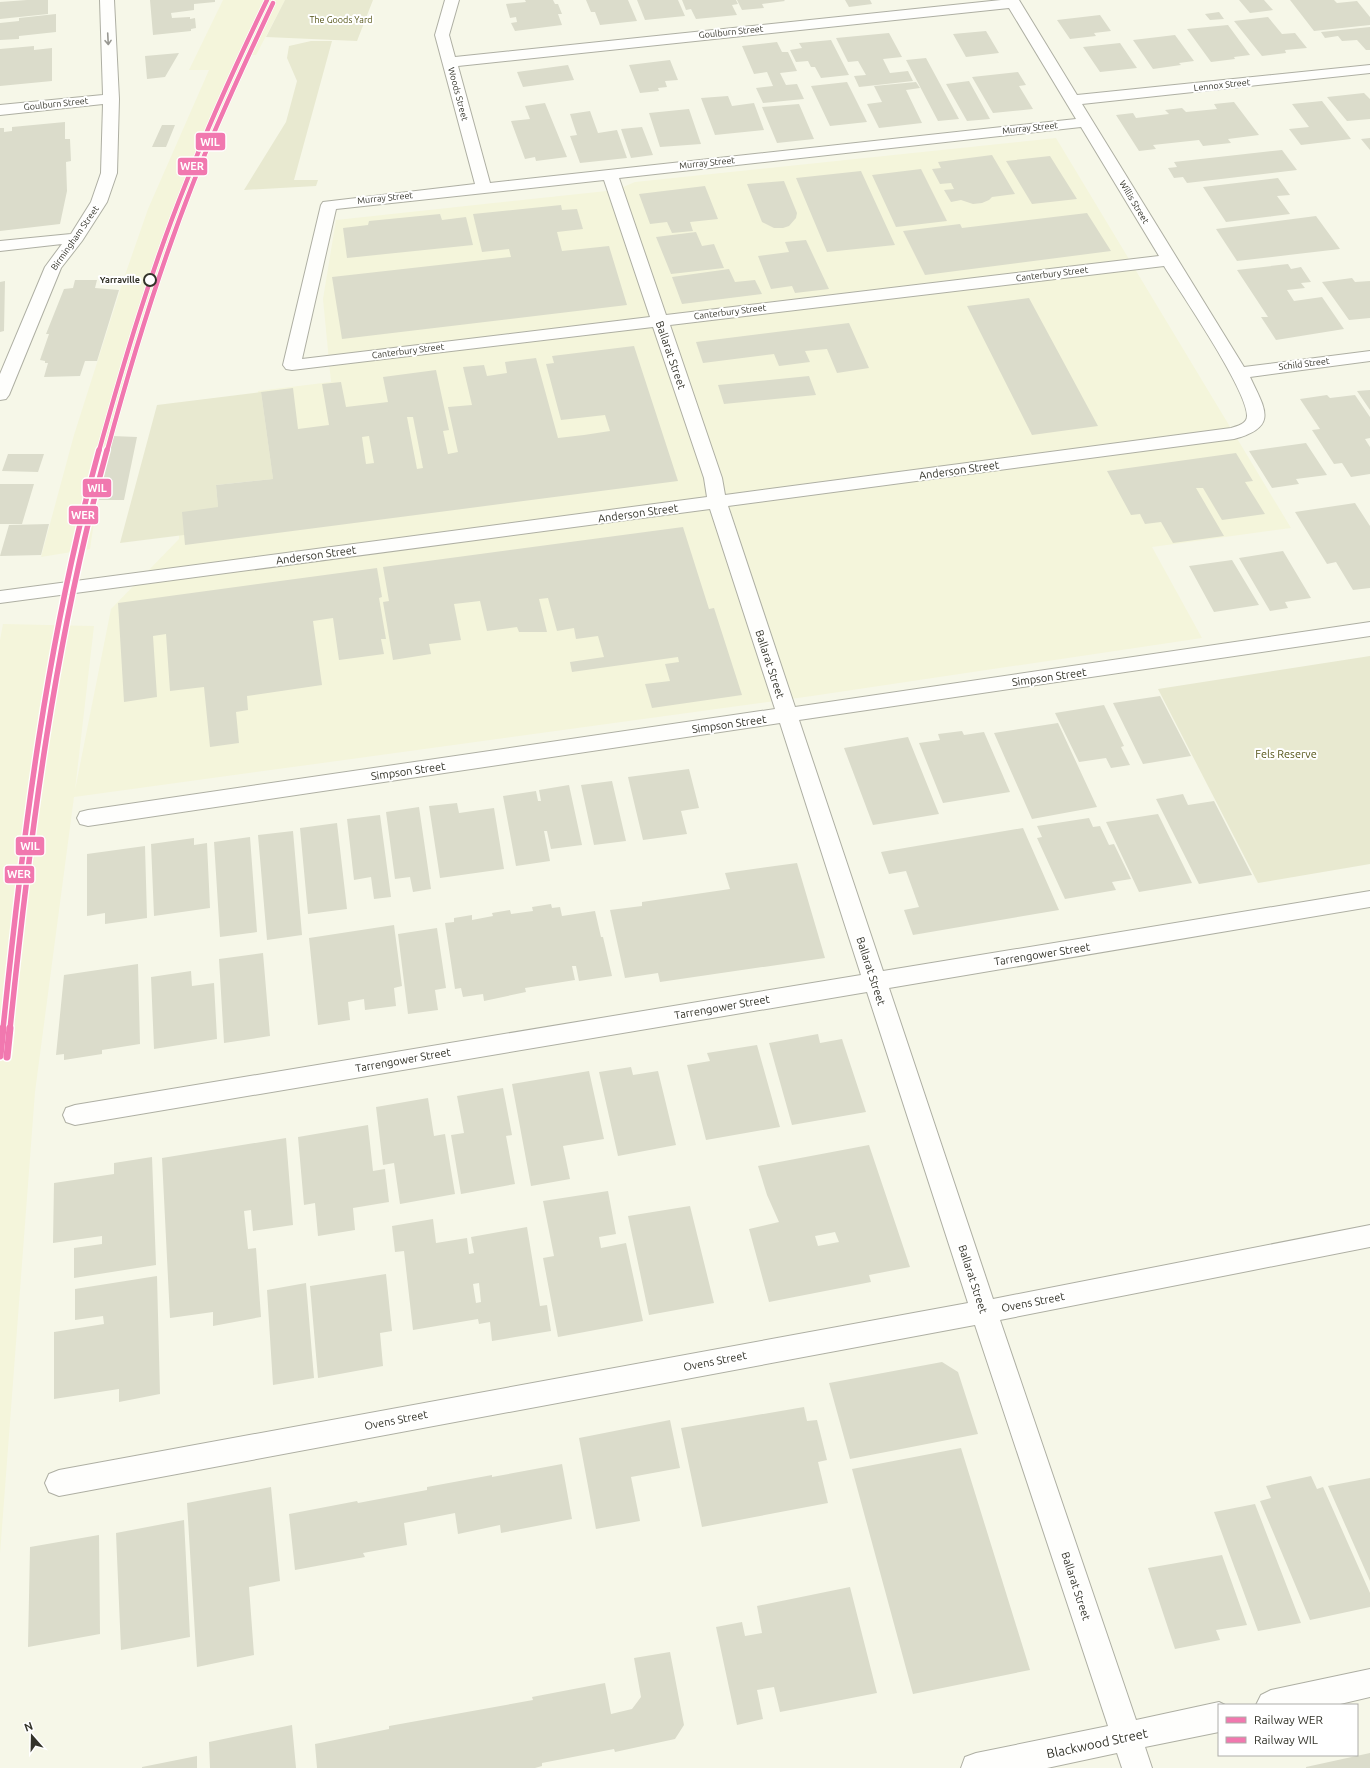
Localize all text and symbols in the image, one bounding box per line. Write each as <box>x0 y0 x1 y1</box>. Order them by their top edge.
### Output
park label: The Goods Yard <box>309 15 373 25</box>
street label: Goulburn Street <box>698 24 764 40</box>
one-way arrow <box>105 32 112 45</box>
street label: Woods Street <box>446 66 470 122</box>
street label: Lennox Street <box>1193 77 1251 93</box>
street label: Goulburn Street <box>23 96 89 112</box>
street label: Murray Street <box>1002 120 1059 136</box>
line badge: WIL <box>195 132 226 151</box>
text: WIL <box>200 136 220 148</box>
street label: Murray Street <box>679 155 736 171</box>
line badge: WER <box>177 157 208 176</box>
text: WER <box>180 160 204 172</box>
street label: Willis Street <box>1117 179 1151 226</box>
street label: Murray Street <box>357 190 414 206</box>
street label: Birmingham Street <box>49 204 101 272</box>
street label: Canterbury Street <box>1015 265 1089 283</box>
marker: Yarraville <box>143 273 157 287</box>
place label: Yarraville <box>100 275 140 285</box>
street label: Canterbury Street <box>693 303 767 321</box>
street label: Ballarat Street <box>654 319 689 391</box>
street label: Canterbury Street <box>371 342 445 360</box>
street label: Schild Street <box>1278 356 1330 372</box>
street label: Anderson Street <box>918 458 1001 482</box>
line badge: WIL <box>82 478 112 498</box>
text: WIL <box>87 482 107 494</box>
street label: Anderson Street <box>597 501 680 525</box>
line badge: WER <box>68 505 99 525</box>
text: WER <box>71 509 95 521</box>
street label: Anderson Street <box>275 543 358 567</box>
street label: Ballarat Street <box>753 628 787 700</box>
street label: Simpson Street <box>1011 666 1088 688</box>
street label: Simpson Street <box>691 713 768 735</box>
park label: Fels Reserve <box>1255 748 1317 760</box>
street label: Simpson Street <box>370 760 447 782</box>
line badge: WIL <box>15 836 45 856</box>
text: WIL <box>20 840 40 852</box>
line badge: WER <box>4 865 35 884</box>
text: WER <box>7 868 31 880</box>
street label: Ballarat Street <box>854 935 888 1007</box>
street label: Tarrengower Street <box>993 940 1091 967</box>
street label: Tarrengower Street <box>673 993 771 1021</box>
street label: Tarrengower Street <box>354 1046 452 1074</box>
street label: Ballarat Street <box>956 1243 990 1315</box>
street label: Ovens Street <box>1000 1290 1066 1314</box>
street label: Ovens Street <box>682 1349 748 1373</box>
street label: Ovens Street <box>363 1408 429 1432</box>
street label: Ballarat Street <box>1059 1550 1093 1622</box>
legend <box>1218 1704 1358 1756</box>
text: Railway WER <box>1254 1713 1323 1726</box>
north arrow <box>12 1716 52 1756</box>
text: N <box>23 1720 34 1734</box>
street label: Blackwood Street <box>1045 1725 1149 1761</box>
text: Railway WIL <box>1254 1733 1318 1746</box>

